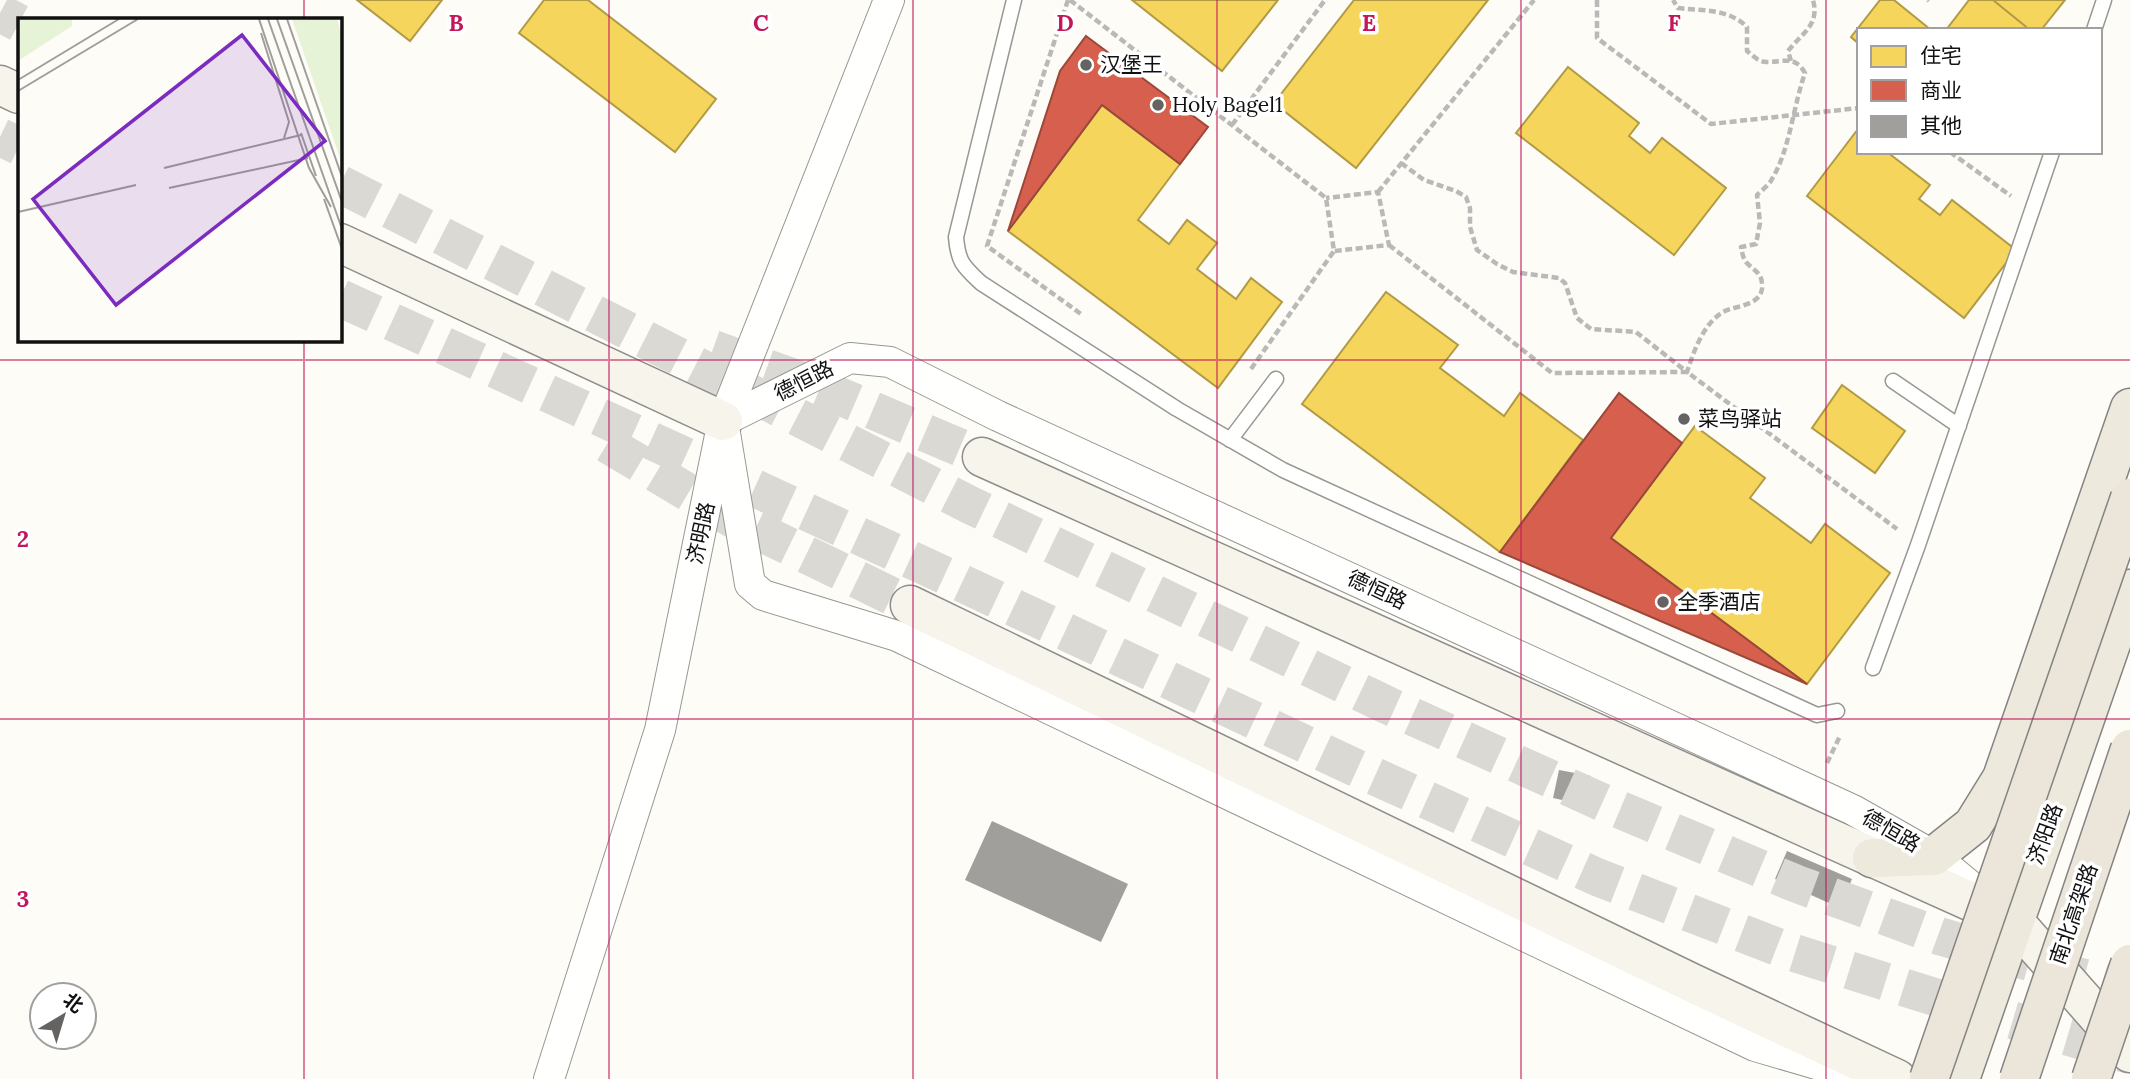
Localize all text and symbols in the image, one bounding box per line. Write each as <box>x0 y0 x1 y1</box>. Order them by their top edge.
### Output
text: B <box>448 8 464 37</box>
text: C <box>753 8 769 37</box>
text: D <box>1056 8 1074 37</box>
text: E <box>1362 8 1376 37</box>
text: F <box>1667 8 1681 37</box>
inset map <box>18 18 341 341</box>
legend <box>1857 28 2102 154</box>
text: 住宅 <box>1920 42 1962 69</box>
place label: 汉堡王 <box>1100 51 1163 78</box>
marker: 汉堡王 <box>1078 57 1094 73</box>
text: 商业 <box>1920 77 1962 104</box>
place label: Holy Bagel1 <box>1172 91 1283 118</box>
marker: Holy Bagel1 <box>1150 97 1166 113</box>
text: 其他 <box>1920 112 1962 139</box>
street label: 德恒路 <box>770 354 838 407</box>
place label: 菜鸟驿站 <box>1698 405 1782 432</box>
marker: 菜鸟驿站 <box>1676 411 1692 427</box>
street label: 济明路 <box>681 499 720 567</box>
text: 2 <box>17 524 29 553</box>
street label: 德恒路 <box>1343 564 1411 615</box>
place label: 全季酒店 <box>1677 588 1761 615</box>
marker: 全季酒店 <box>1655 594 1671 610</box>
street label: 济阳路 <box>2021 800 2068 868</box>
street label: 德恒路 <box>1857 803 1925 858</box>
street label: 南北高架路 <box>2044 860 2103 968</box>
text: 3 <box>17 884 29 913</box>
north arrow <box>28 981 98 1051</box>
text: 北 <box>59 987 88 1018</box>

